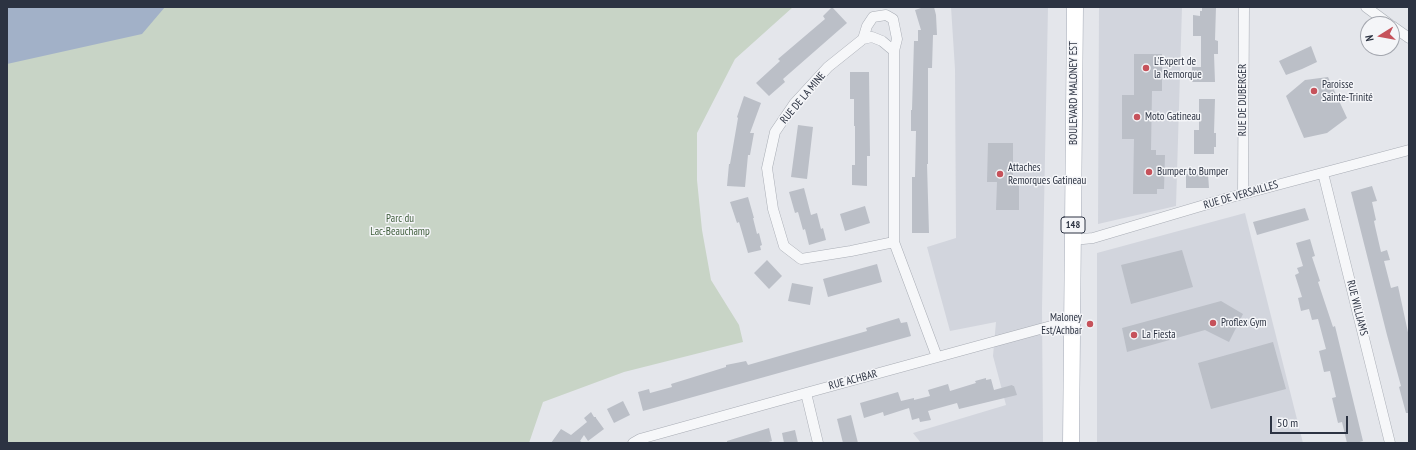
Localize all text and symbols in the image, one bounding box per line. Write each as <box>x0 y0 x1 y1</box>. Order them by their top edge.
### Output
north arrow <box>1360 16 1400 56</box>
text: N <box>1362 34 1377 42</box>
street label: BOULEVARD MALONEY EST <box>1067 41 1081 145</box>
place label: L'Expert de la Remorque <box>1154 55 1202 81</box>
marker: L'Expert de la Remorque <box>1141 63 1151 73</box>
street label: RUE DE DUBERGER <box>1236 64 1250 136</box>
street label: RUE DE LA MINE <box>778 70 828 126</box>
place label: Paroisse Sainte-Trinité <box>1322 78 1373 104</box>
marker: Paroisse Sainte-Trinité <box>1309 86 1319 96</box>
place label: Moto Gatineau <box>1145 110 1201 124</box>
marker: Moto Gatineau <box>1132 112 1142 122</box>
place label: Attaches Remorques Gatineau <box>1008 161 1086 187</box>
place label: Bumper to Bumper <box>1157 165 1228 179</box>
marker: Bumper to Bumper <box>1144 167 1154 177</box>
marker: Attaches Remorques Gatineau <box>995 169 1005 179</box>
street label: RUE DE VERSAILLES <box>1202 178 1280 212</box>
park label: Parc du Lac-Beauchamp <box>370 212 430 238</box>
road number: 148 <box>1061 217 1085 233</box>
street label: RUE WILLIAMS <box>1344 279 1370 337</box>
place label: Maloney Est/Achbar <box>1041 311 1082 337</box>
place label: Proflex Gym <box>1221 316 1267 330</box>
marker: Proflex Gym <box>1208 318 1218 328</box>
marker: Maloney Est/Achbar <box>1085 319 1095 329</box>
place label: La Fiesta <box>1142 328 1176 342</box>
marker: La Fiesta <box>1129 330 1139 340</box>
street label: RUE ACHBAR <box>827 367 879 393</box>
scale bar <box>1272 408 1350 434</box>
text: 50 m <box>1277 415 1298 430</box>

